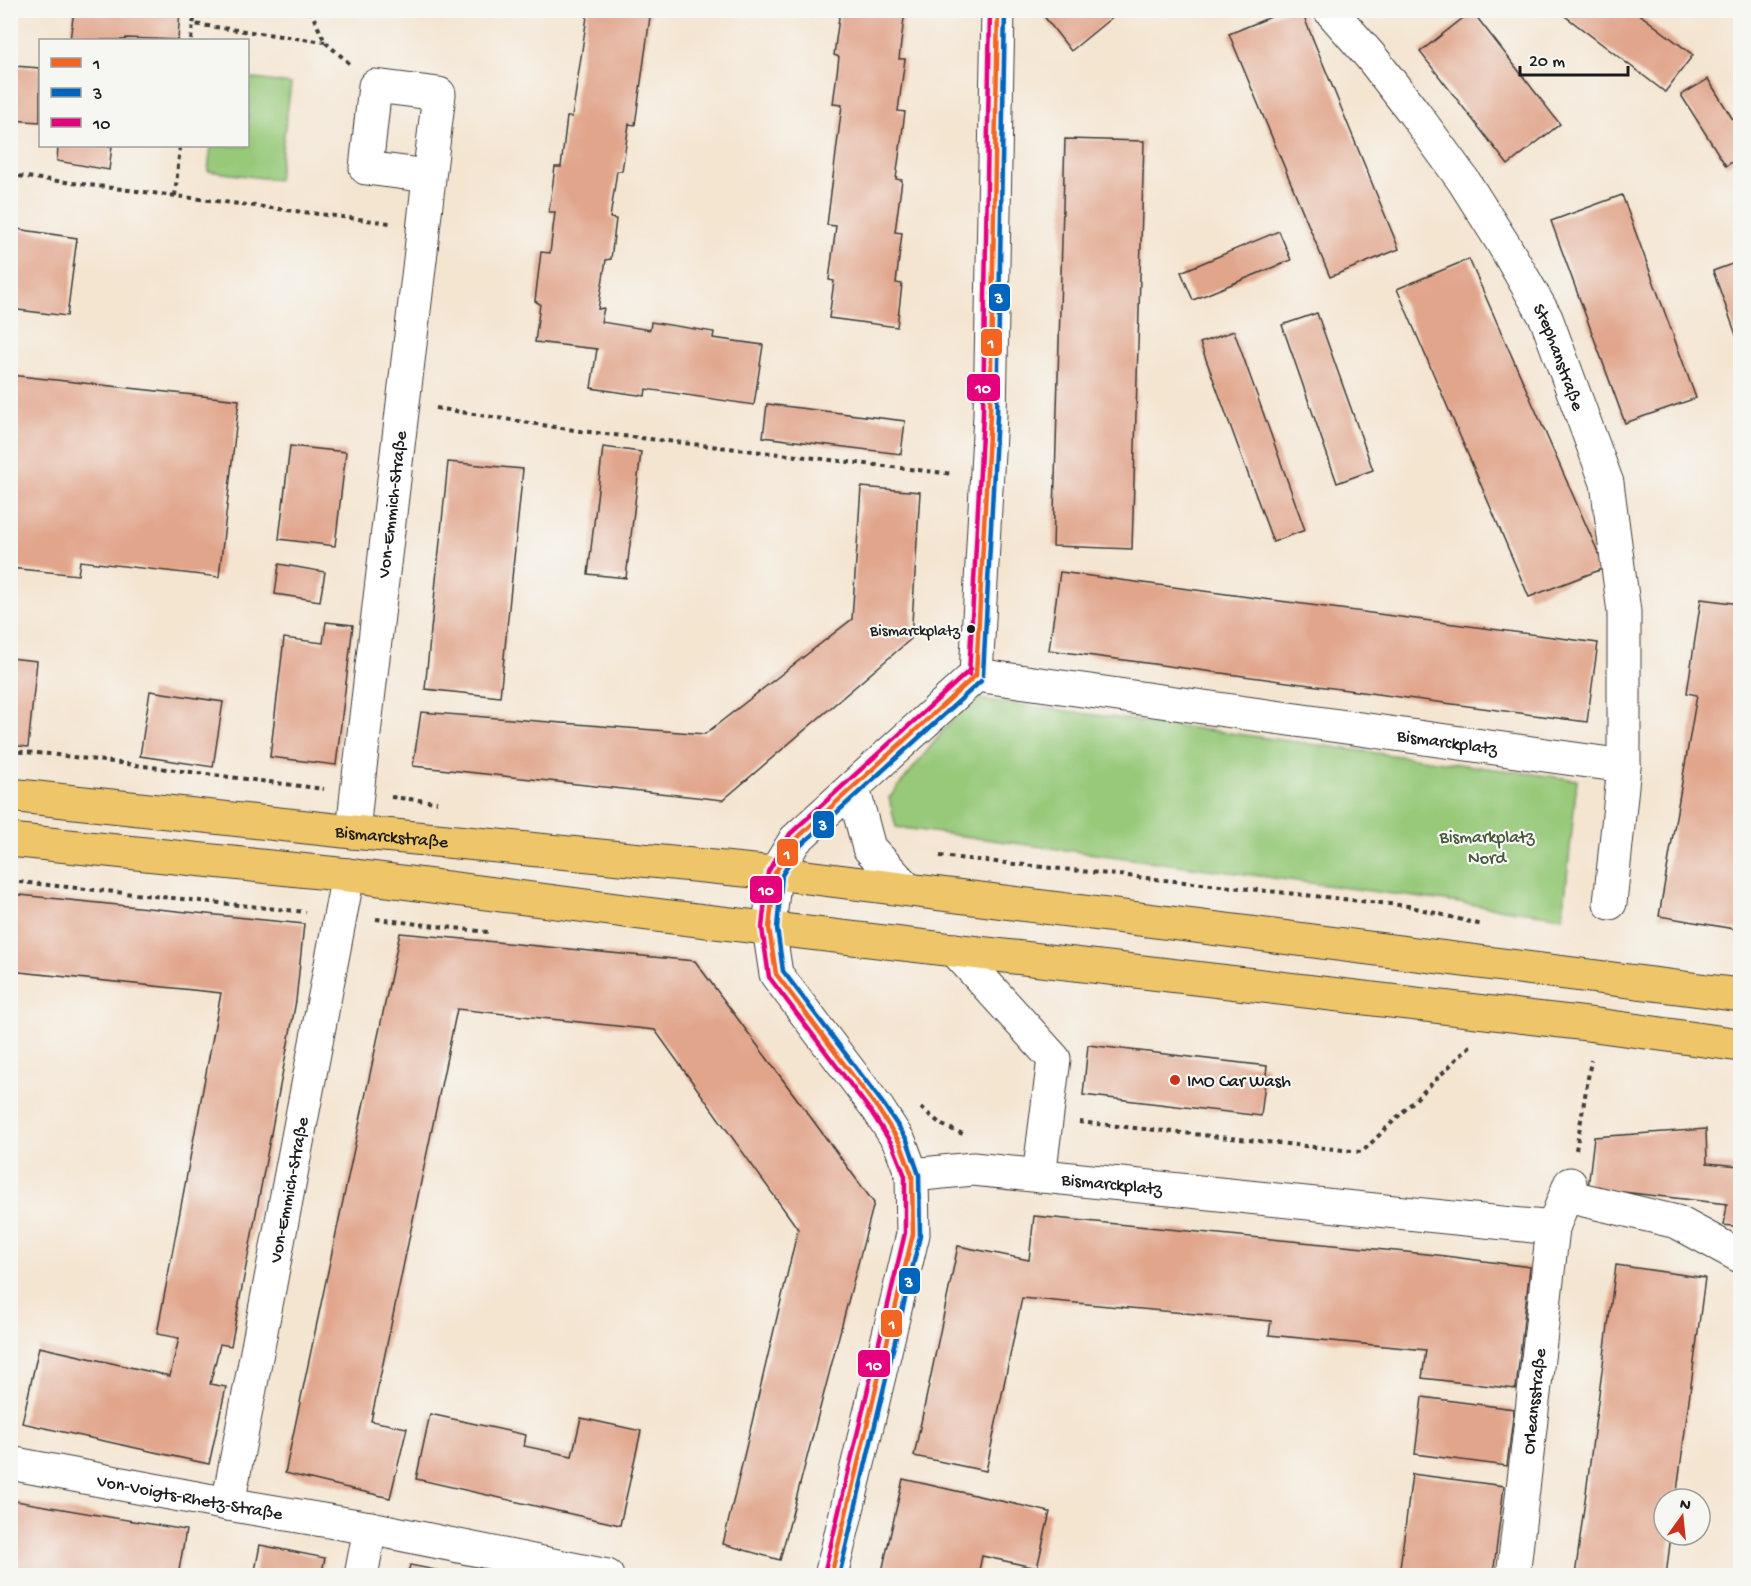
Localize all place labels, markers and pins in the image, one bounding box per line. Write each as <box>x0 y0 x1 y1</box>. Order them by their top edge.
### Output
place label: Bismarckplatz <box>869 623 961 642</box>
marker: Bismarckplatz <box>965 623 977 635</box>
place label: IMO Car Wash <box>1187 1072 1291 1093</box>
marker: IMO Car Wash <box>1168 1073 1182 1087</box>

